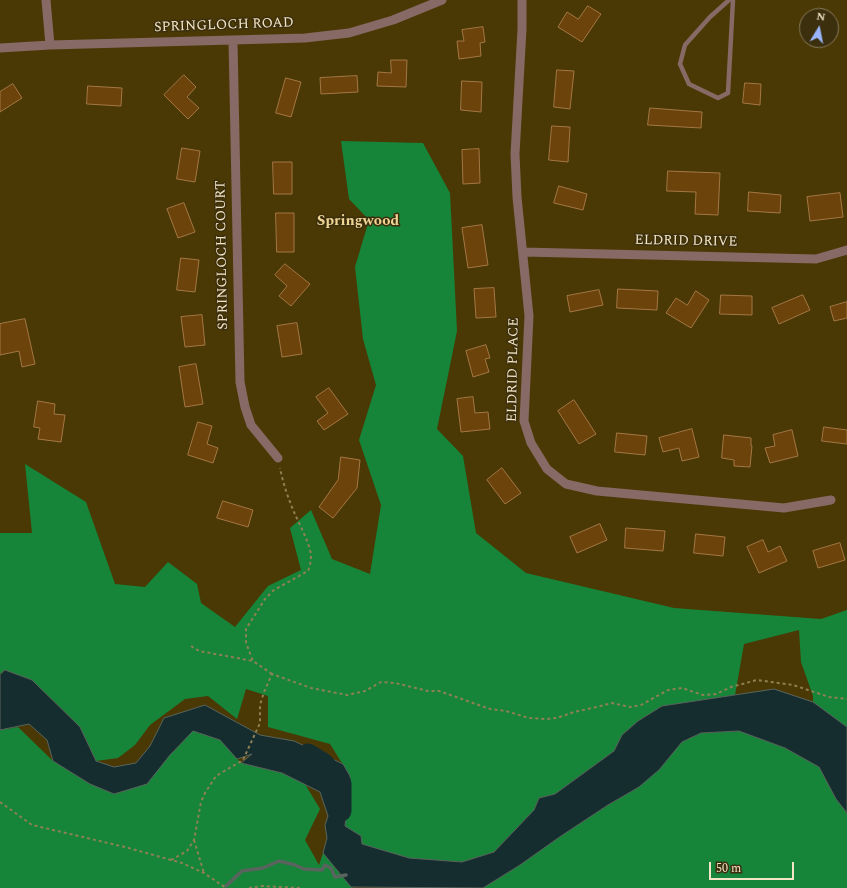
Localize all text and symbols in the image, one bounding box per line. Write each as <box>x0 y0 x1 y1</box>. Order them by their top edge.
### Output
north arrow <box>799 8 839 48</box>
text: N <box>815 8 827 26</box>
street label: SPRINGLOCH ROAD <box>154 15 294 37</box>
street label: SPRINGLOCH COURT <box>213 180 233 330</box>
district label: Springwood <box>317 213 399 231</box>
street label: ELDRID DRIVE <box>634 233 738 251</box>
street label: ELDRID PLACE <box>505 318 523 422</box>
scale bar <box>711 854 796 880</box>
text: 50 m <box>716 859 741 878</box>

